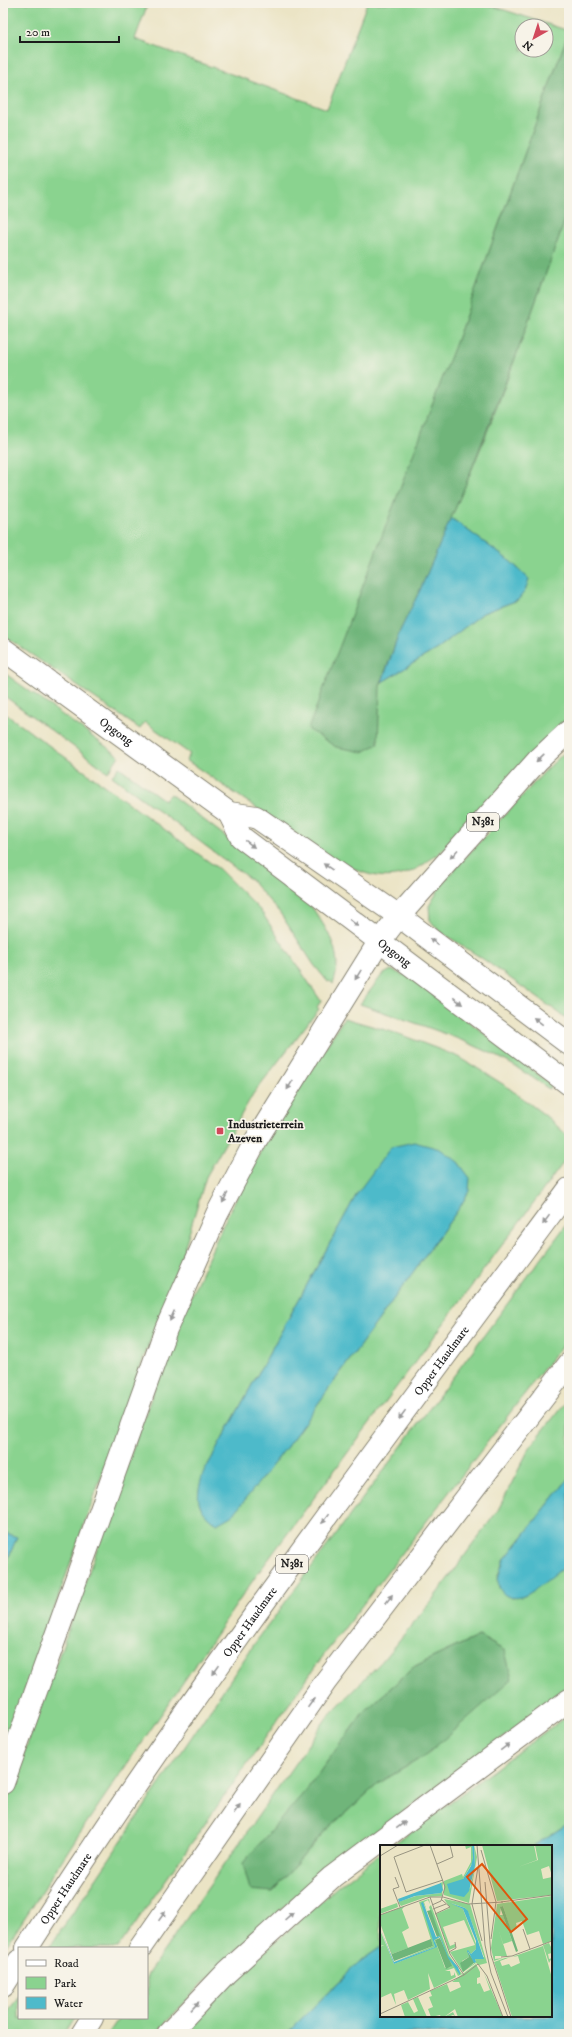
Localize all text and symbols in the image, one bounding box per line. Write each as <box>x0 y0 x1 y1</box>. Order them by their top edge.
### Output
scale bar <box>20 18 119 44</box>
north arrow <box>514 18 554 58</box>
text: 20 m <box>26 25 50 40</box>
text: N <box>520 37 536 53</box>
street label: Opgong <box>96 714 136 749</box>
one-way arrow <box>535 753 546 762</box>
road number: N381 <box>467 813 499 831</box>
one-way arrow <box>245 840 256 849</box>
one-way arrow <box>449 849 458 860</box>
one-way arrow <box>323 863 334 871</box>
one-way arrow <box>349 918 359 926</box>
street label: Opgong <box>375 935 414 970</box>
one-way arrow <box>429 938 440 947</box>
one-way arrow <box>355 969 362 981</box>
one-way arrow <box>453 997 463 1005</box>
one-way arrow <box>532 1016 543 1025</box>
one-way arrow <box>286 1079 293 1091</box>
place label: Industrieterrein Azeven <box>227 1117 304 1146</box>
marker: Industrieterrein Azeven <box>215 1126 225 1136</box>
one-way arrow <box>222 1192 228 1204</box>
one-way arrow <box>542 1215 550 1225</box>
one-way arrow <box>169 1311 175 1322</box>
street label: Opper Haudmare <box>411 1323 472 1399</box>
one-way arrow <box>398 1409 406 1420</box>
one-way arrow <box>321 1514 329 1525</box>
road number: N381 <box>276 1555 308 1573</box>
street label: Opper Haudmare <box>220 1584 280 1660</box>
one-way arrow <box>385 1593 393 1604</box>
one-way arrow <box>212 1665 220 1676</box>
one-way arrow <box>307 1698 315 1708</box>
one-way arrow <box>499 1743 510 1751</box>
one-way arrow <box>233 1804 241 1815</box>
one-way arrow <box>395 1821 406 1829</box>
inset map <box>380 1845 552 2017</box>
street label: Opper Haudmare <box>37 1850 95 1927</box>
one-way arrow <box>158 1911 166 1921</box>
one-way arrow <box>284 1911 294 1921</box>
legend <box>18 1947 148 2019</box>
text: Road <box>54 1956 79 1971</box>
text: Park <box>54 1976 76 1991</box>
text: Water <box>53 1996 83 2011</box>
one-way arrow <box>190 2001 200 2011</box>

